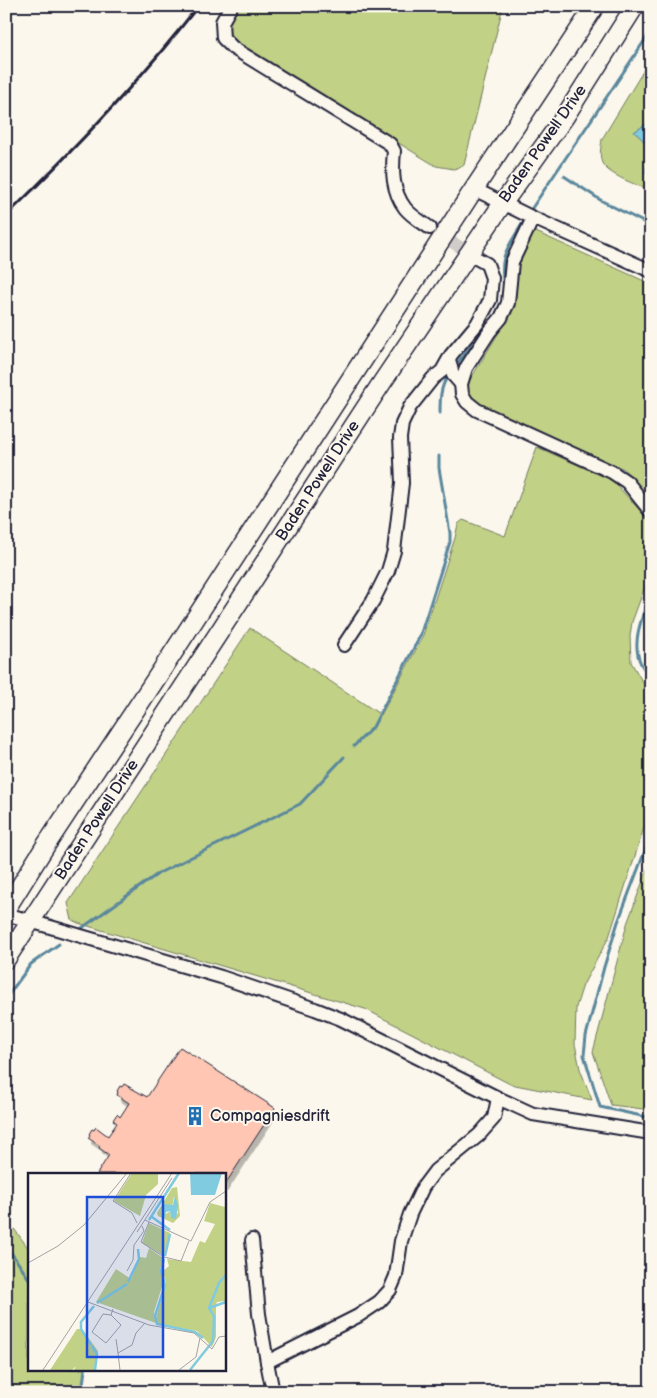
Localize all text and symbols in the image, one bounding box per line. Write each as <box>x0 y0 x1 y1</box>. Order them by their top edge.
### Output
street label: Baden Powell Drive <box>495 81 591 207</box>
street label: Baden Powell Drive <box>272 417 364 545</box>
street label: Baden Powell Drive <box>51 756 143 884</box>
building icon: Compagniesdrift <box>184 1105 206 1127</box>
place label: Compagniesdrift <box>210 1107 330 1126</box>
inset map <box>28 1173 225 1370</box>

